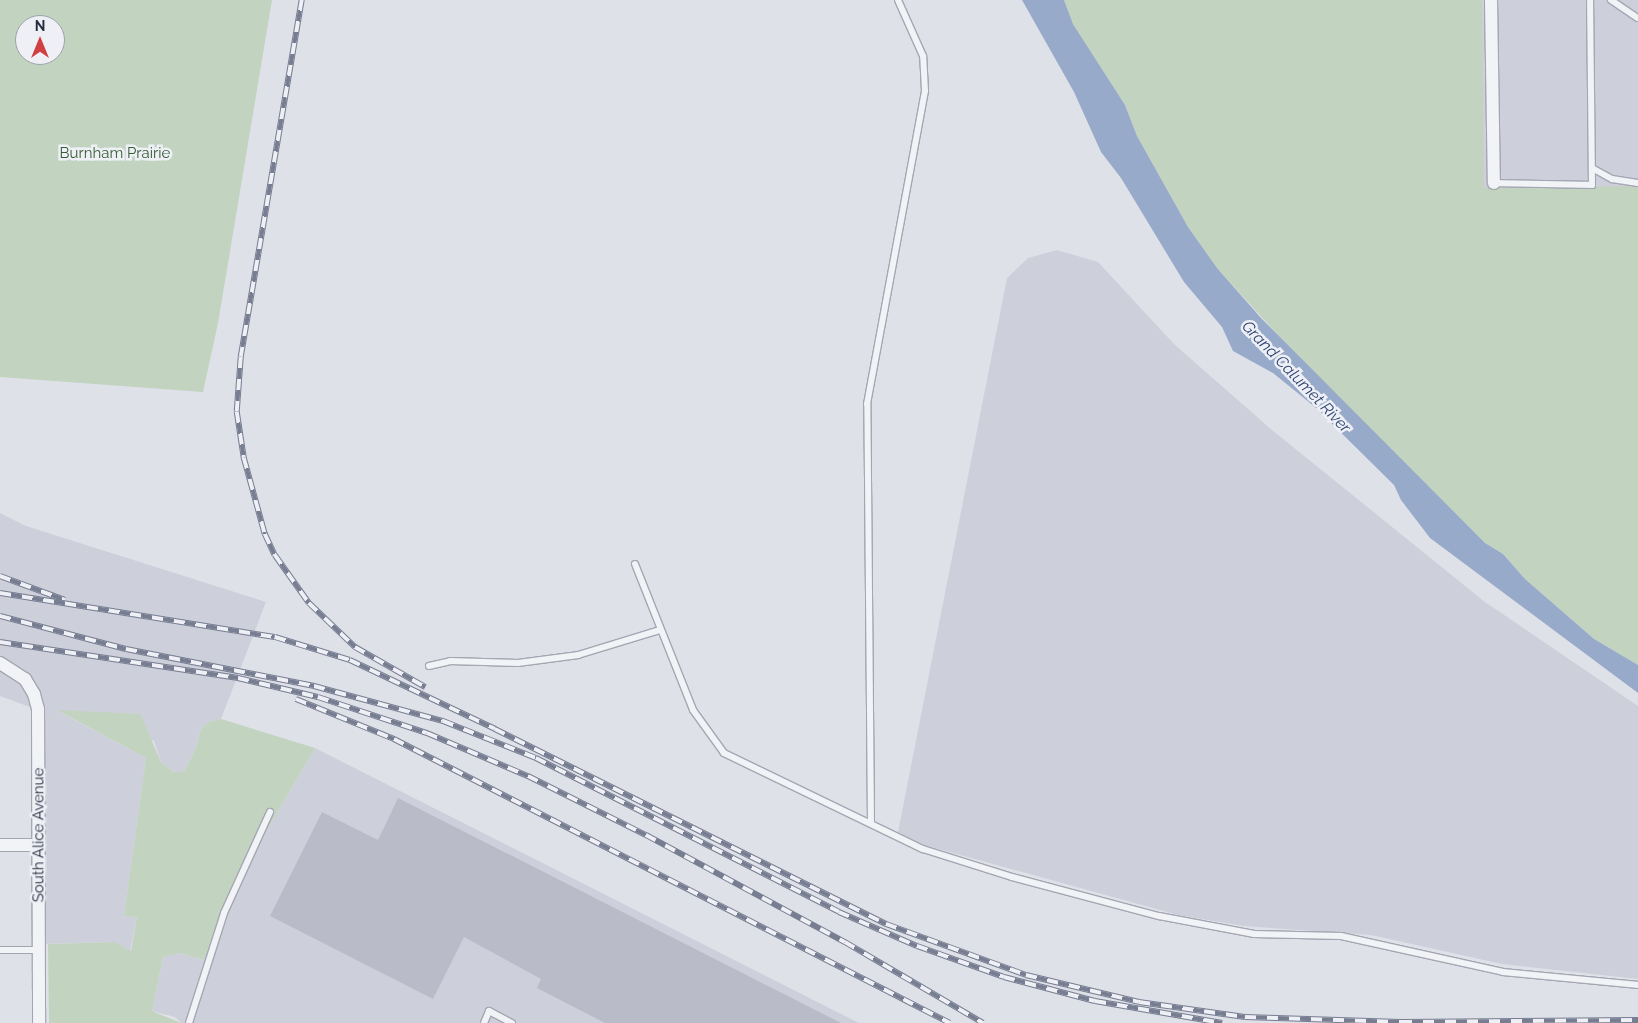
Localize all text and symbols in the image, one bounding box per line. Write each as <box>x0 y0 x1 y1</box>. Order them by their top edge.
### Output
north arrow <box>15 15 65 65</box>
text: N <box>35 18 45 34</box>
park label: Burnham Prairie <box>60 145 170 163</box>
water label: Grand Calumet River <box>1238 317 1354 437</box>
street label: South Alice Avenue <box>30 767 48 903</box>

